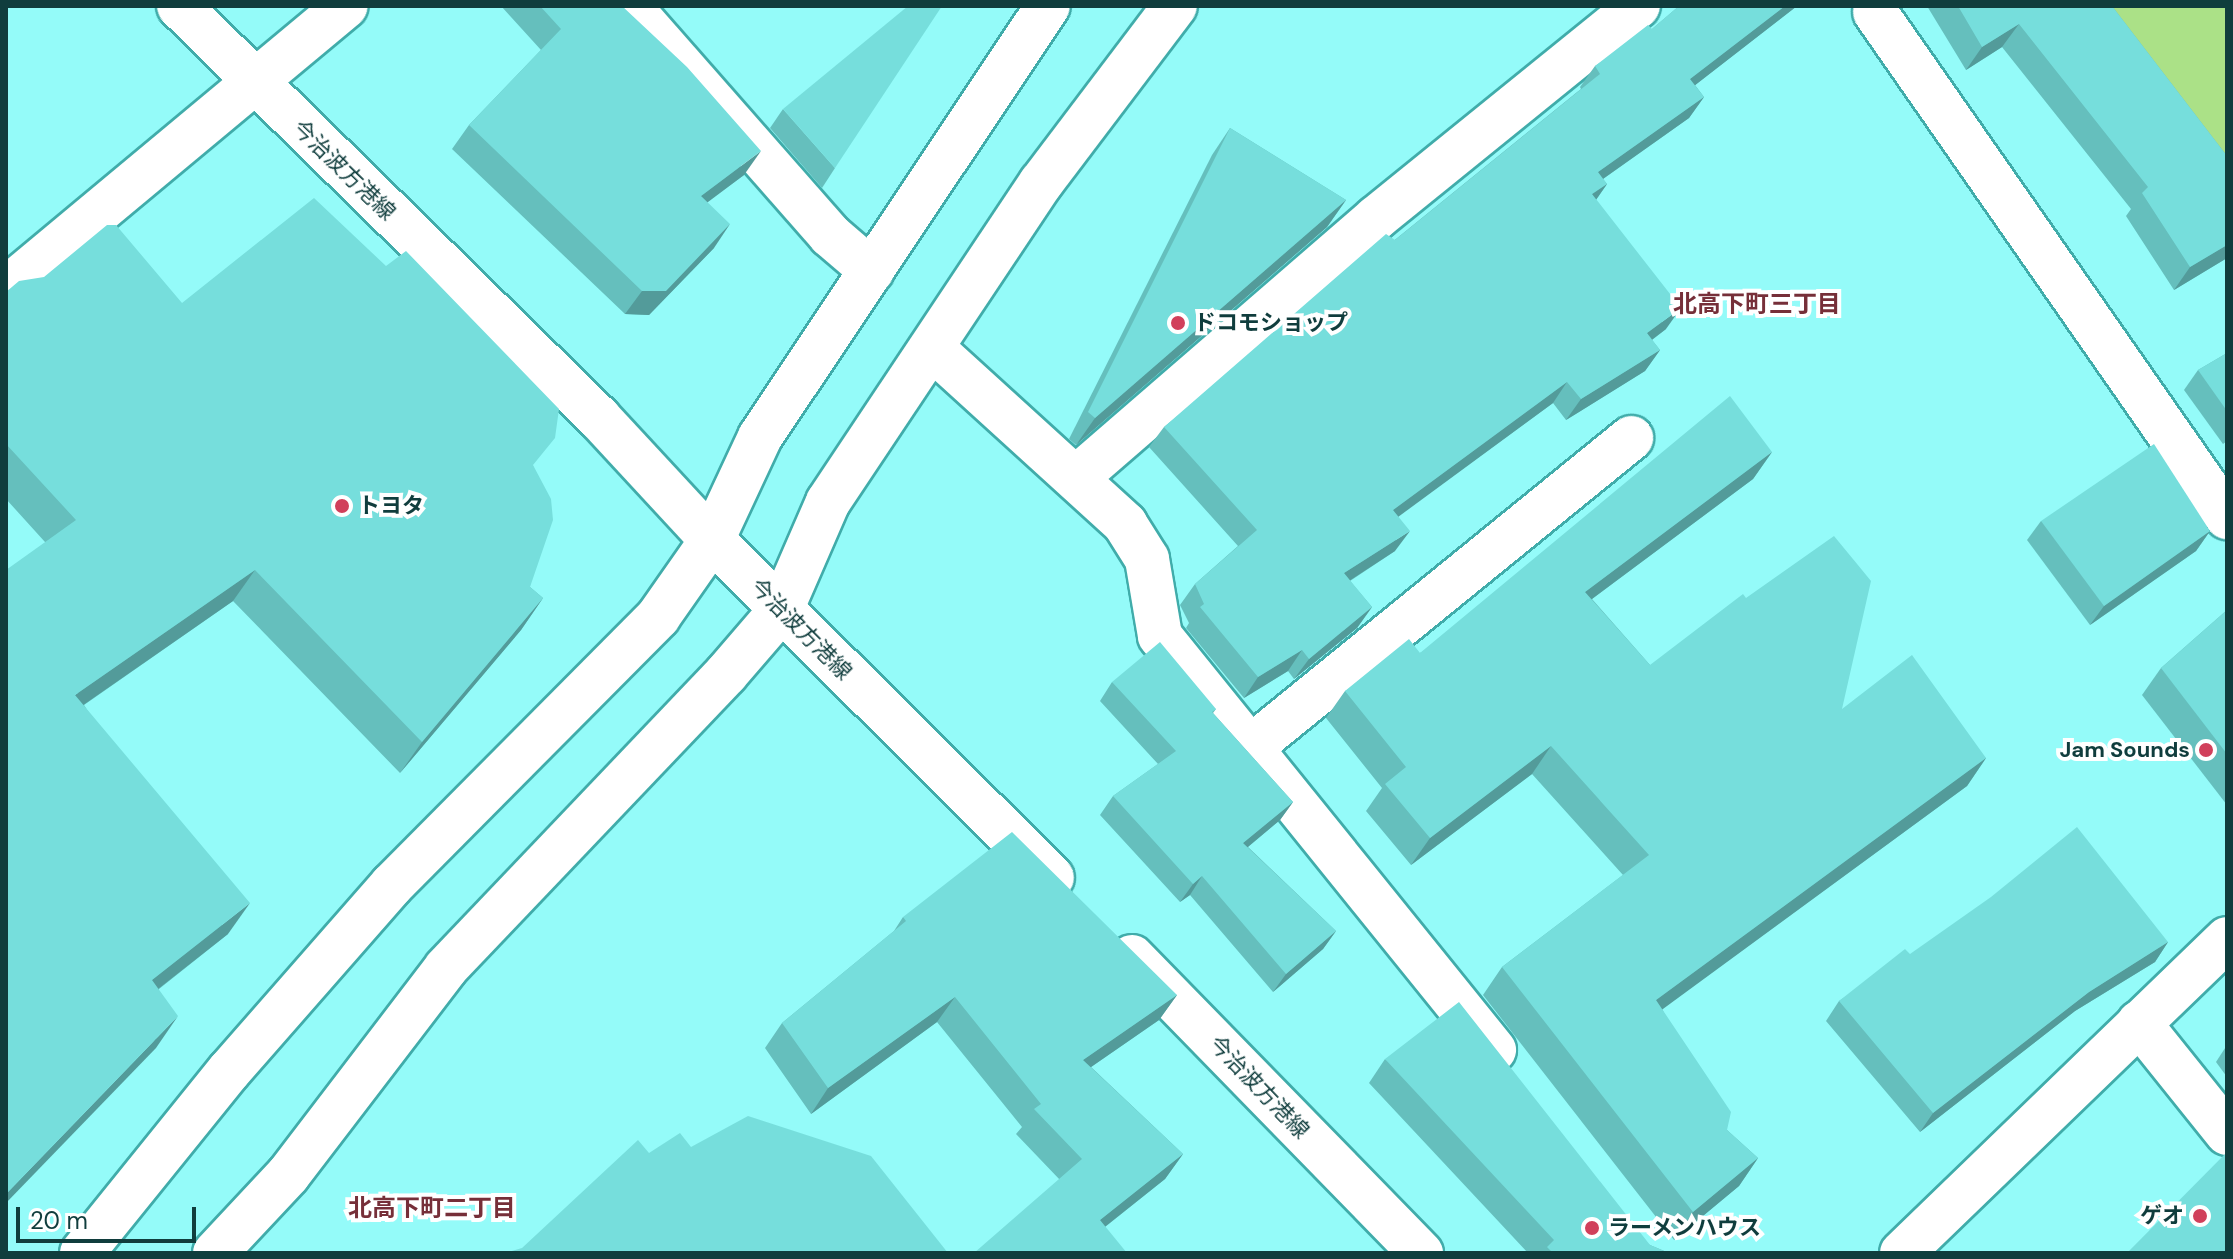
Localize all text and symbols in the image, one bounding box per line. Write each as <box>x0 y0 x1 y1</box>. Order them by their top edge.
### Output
street label: 今治波方港線 <box>287 115 401 225</box>
district label: 北高下町三丁目 <box>1673 290 1841 318</box>
place label: ドコモショップ <box>1194 310 1348 336</box>
marker: ドコモショップ <box>1169 314 1187 332</box>
place label: トヨタ <box>358 493 424 519</box>
marker: トヨタ <box>333 497 351 515</box>
street label: 今治波方港線 <box>745 573 857 685</box>
place label: Jam Sounds <box>2059 737 2190 763</box>
marker: Jam Sounds <box>2197 741 2215 759</box>
street label: 今治波方港線 <box>1204 1030 1314 1144</box>
scale bar <box>20 1191 200 1241</box>
district label: 北高下町二丁目 <box>348 1194 516 1222</box>
place label: ゲオ <box>2140 1203 2184 1229</box>
text: 20 m <box>30 1205 88 1236</box>
marker: ゲオ <box>2191 1207 2209 1225</box>
place label: ラーメンハウス <box>1608 1215 1762 1241</box>
marker: ラーメンハウス <box>1583 1219 1601 1237</box>

